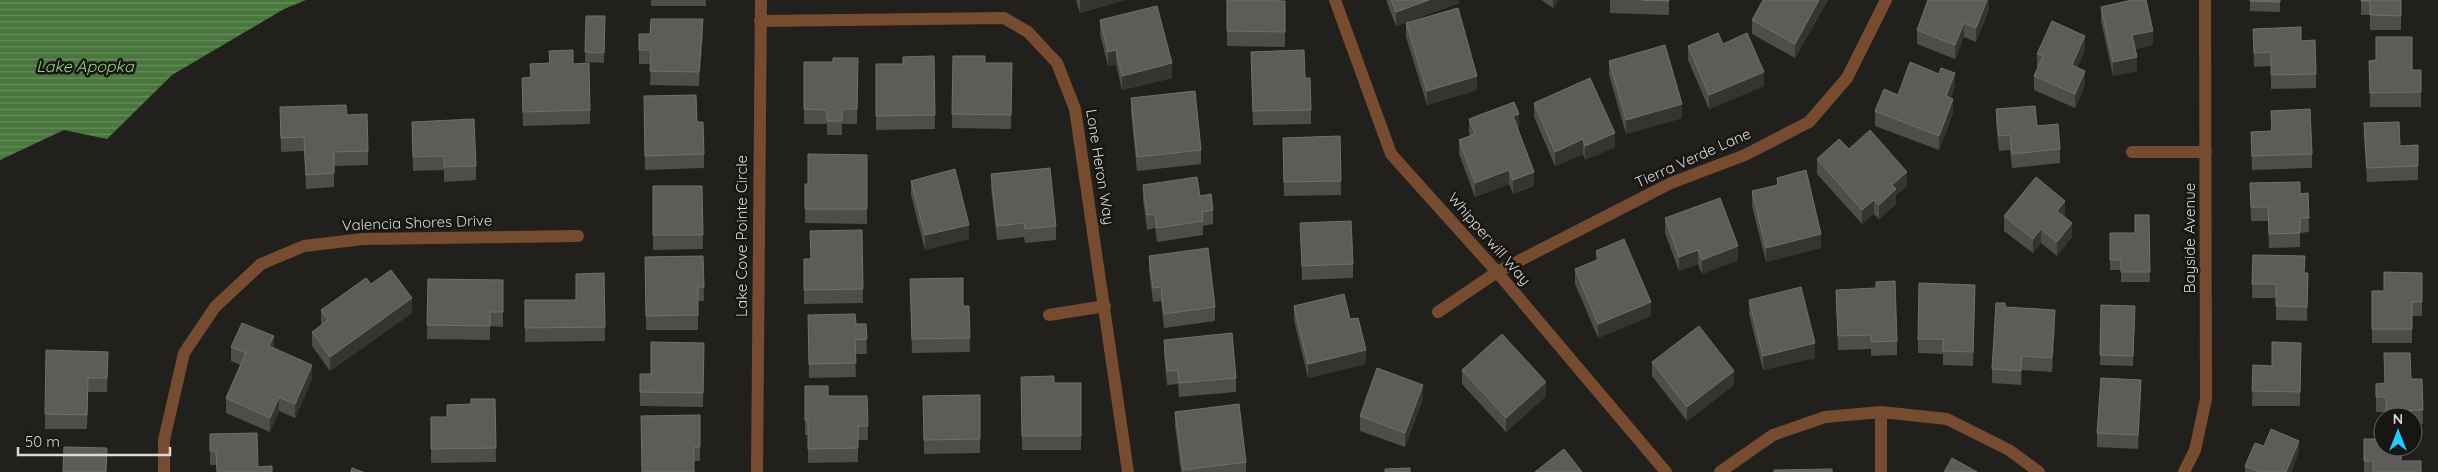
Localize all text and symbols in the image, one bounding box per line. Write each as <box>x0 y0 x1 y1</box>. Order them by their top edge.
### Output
water label: Lake Apopka <box>36 56 135 76</box>
street label: Lone Heron Way <box>1082 108 1119 226</box>
street label: Tierra Verde Lane <box>1632 123 1754 192</box>
street label: Lake Cove Pointe Circle <box>732 155 751 317</box>
street label: Bayside Avenue <box>2180 183 2199 293</box>
street label: Whipperwill Way <box>1444 188 1535 289</box>
street label: Valencia Shores Drive <box>341 210 493 235</box>
north arrow <box>2373 407 2423 457</box>
text: N <box>2393 410 2403 428</box>
scale bar <box>18 424 170 456</box>
text: 50 m <box>25 432 60 451</box>

